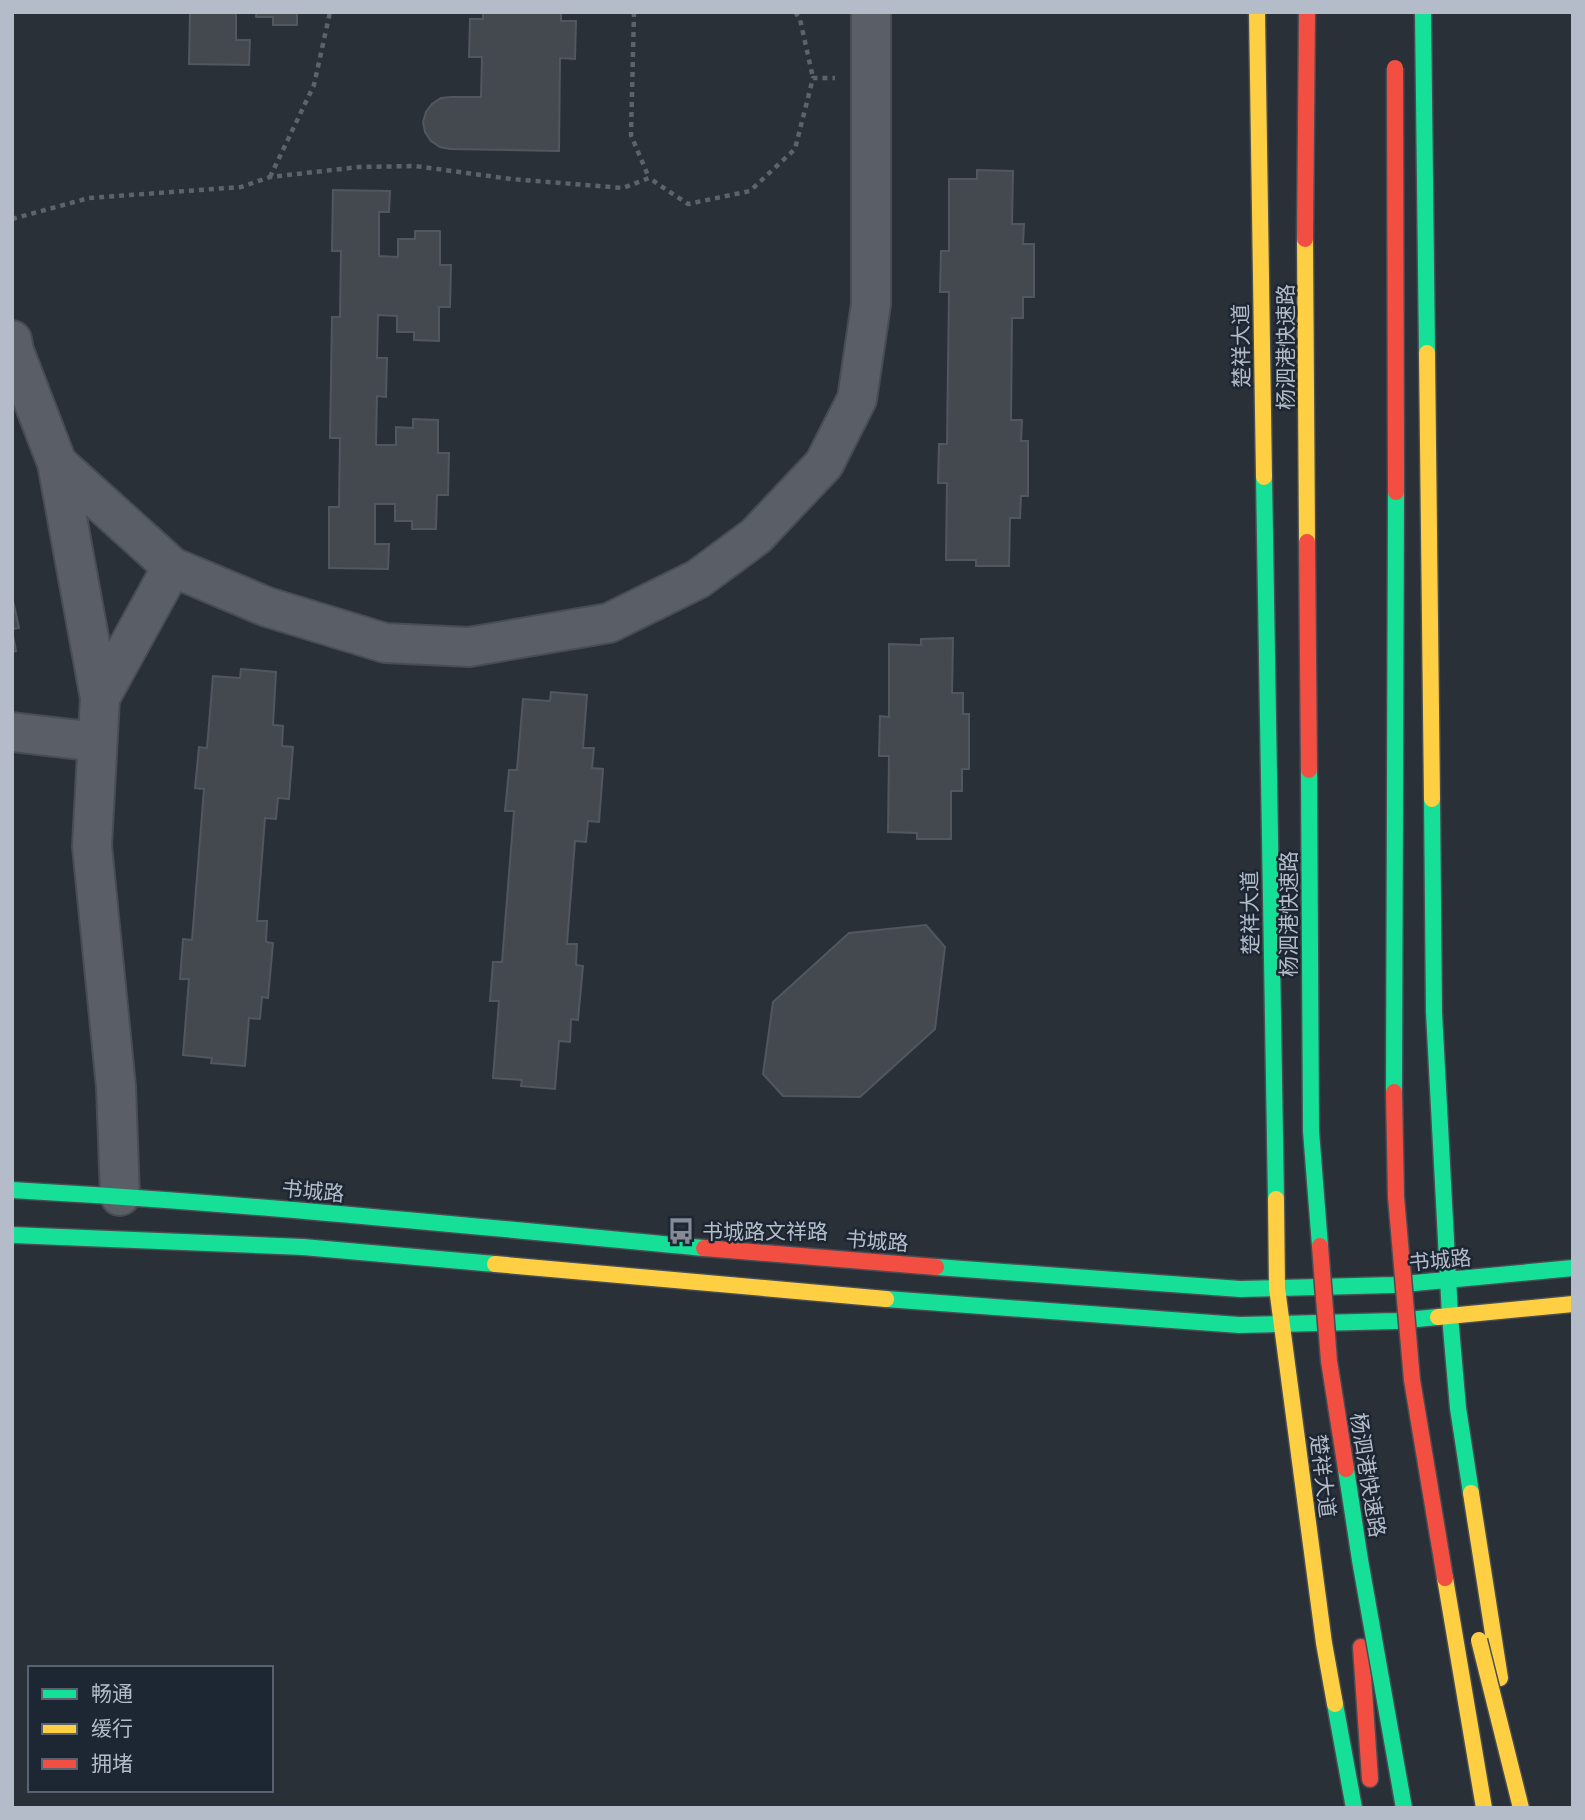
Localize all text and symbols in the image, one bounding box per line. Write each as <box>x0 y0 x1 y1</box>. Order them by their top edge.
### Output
street label: 杨泗港快速路 <box>1271 284 1300 410</box>
street label: 楚祥大道 <box>1226 304 1256 388</box>
street label: 杨泗港快速路 <box>1274 851 1303 977</box>
street label: 楚祥大道 <box>1235 871 1265 955</box>
street label: 书城路 <box>280 1174 346 1208</box>
bus stop icon: 书城路文祥路 <box>666 1216 696 1246</box>
place label: 书城路文祥路 <box>702 1217 828 1246</box>
street label: 书城路 <box>845 1224 909 1258</box>
street label: 书城路 <box>1407 1243 1473 1277</box>
street label: 杨泗港快速路 <box>1344 1411 1392 1539</box>
street label: 楚祥大道 <box>1303 1433 1343 1519</box>
legend <box>28 1666 273 1792</box>
text: 畅通 <box>91 1679 133 1708</box>
text: 缓行 <box>91 1714 133 1743</box>
text: 拥堵 <box>91 1749 133 1778</box>

